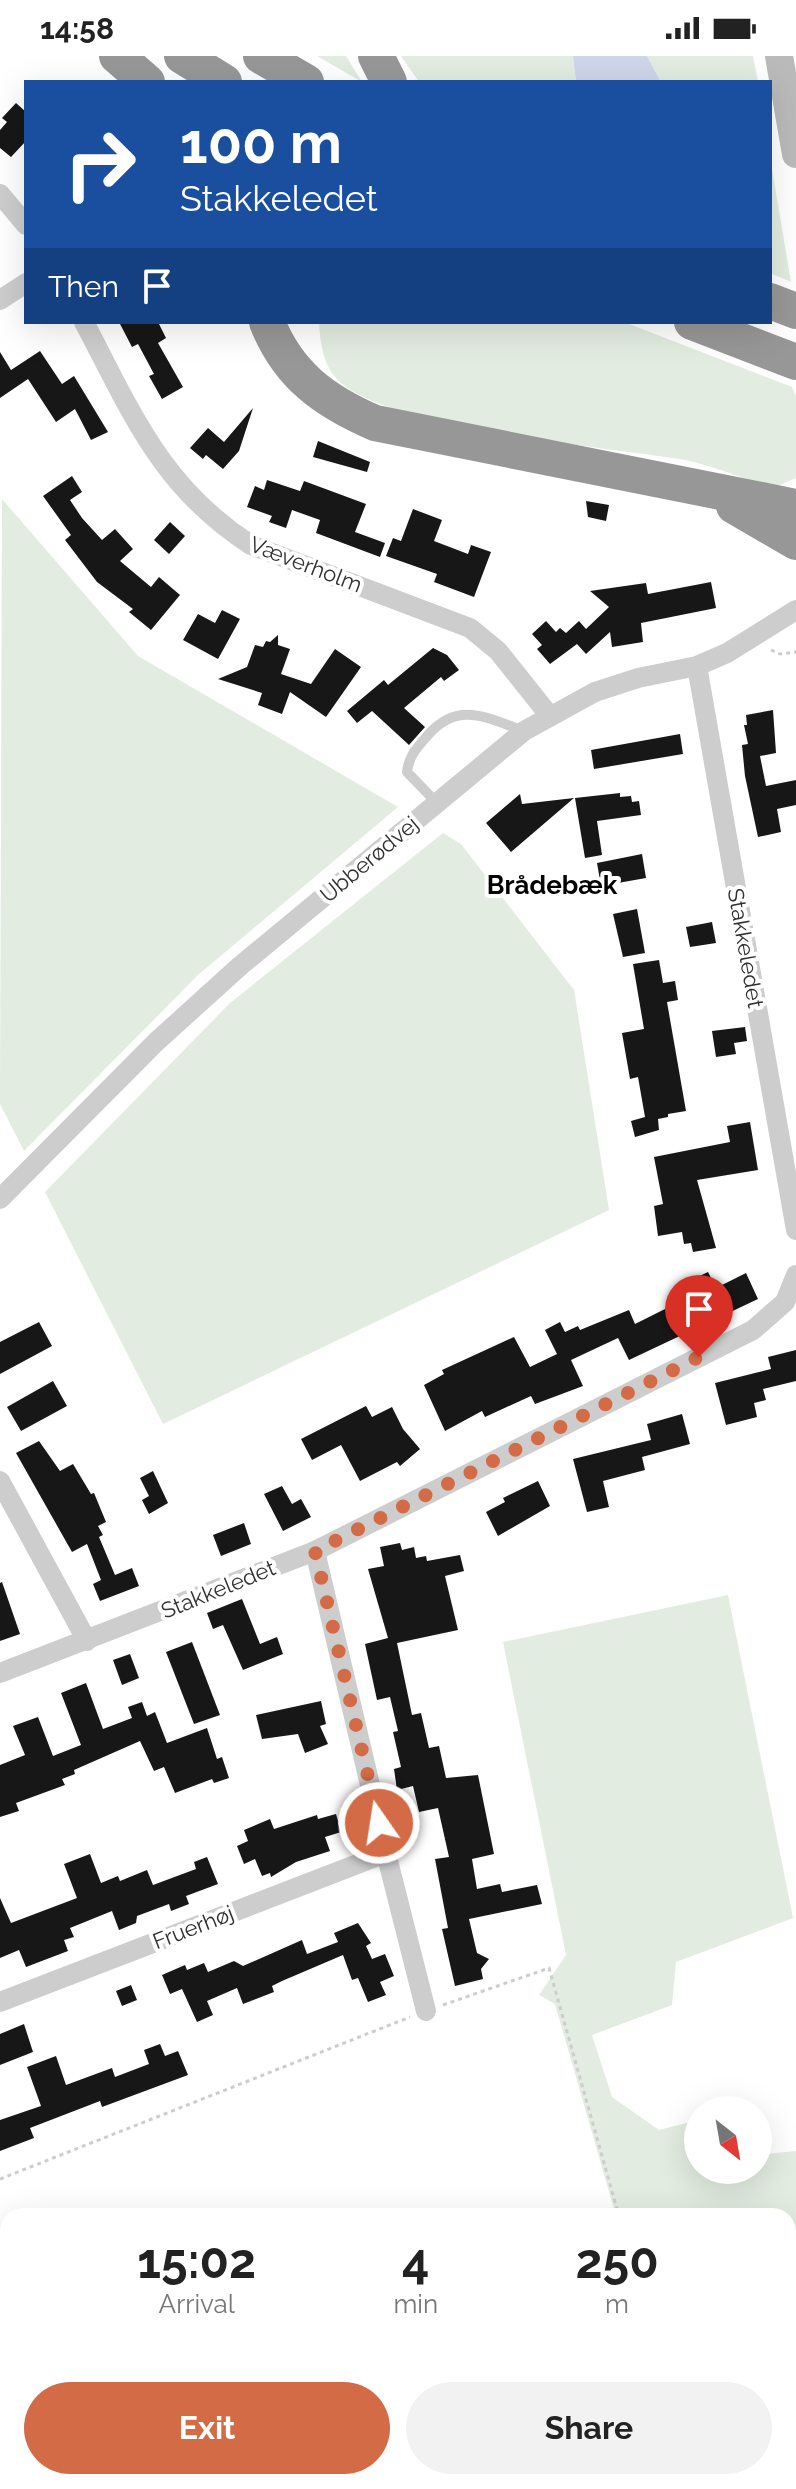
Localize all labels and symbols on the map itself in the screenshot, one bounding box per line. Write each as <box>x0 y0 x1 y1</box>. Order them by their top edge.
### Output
street label: Væverholm <box>246 531 366 597</box>
street label: Ubberødvej <box>315 811 423 907</box>
district label: Brådebæk <box>487 870 618 900</box>
street label: Stakkeledet <box>723 886 769 1010</box>
pin <box>665 1275 733 1357</box>
street label: Stakkeledet <box>157 1554 280 1624</box>
position arrow <box>337 1781 421 1865</box>
street label: Fruerhøj <box>149 1900 237 1954</box>
north arrow <box>684 2096 772 2184</box>

